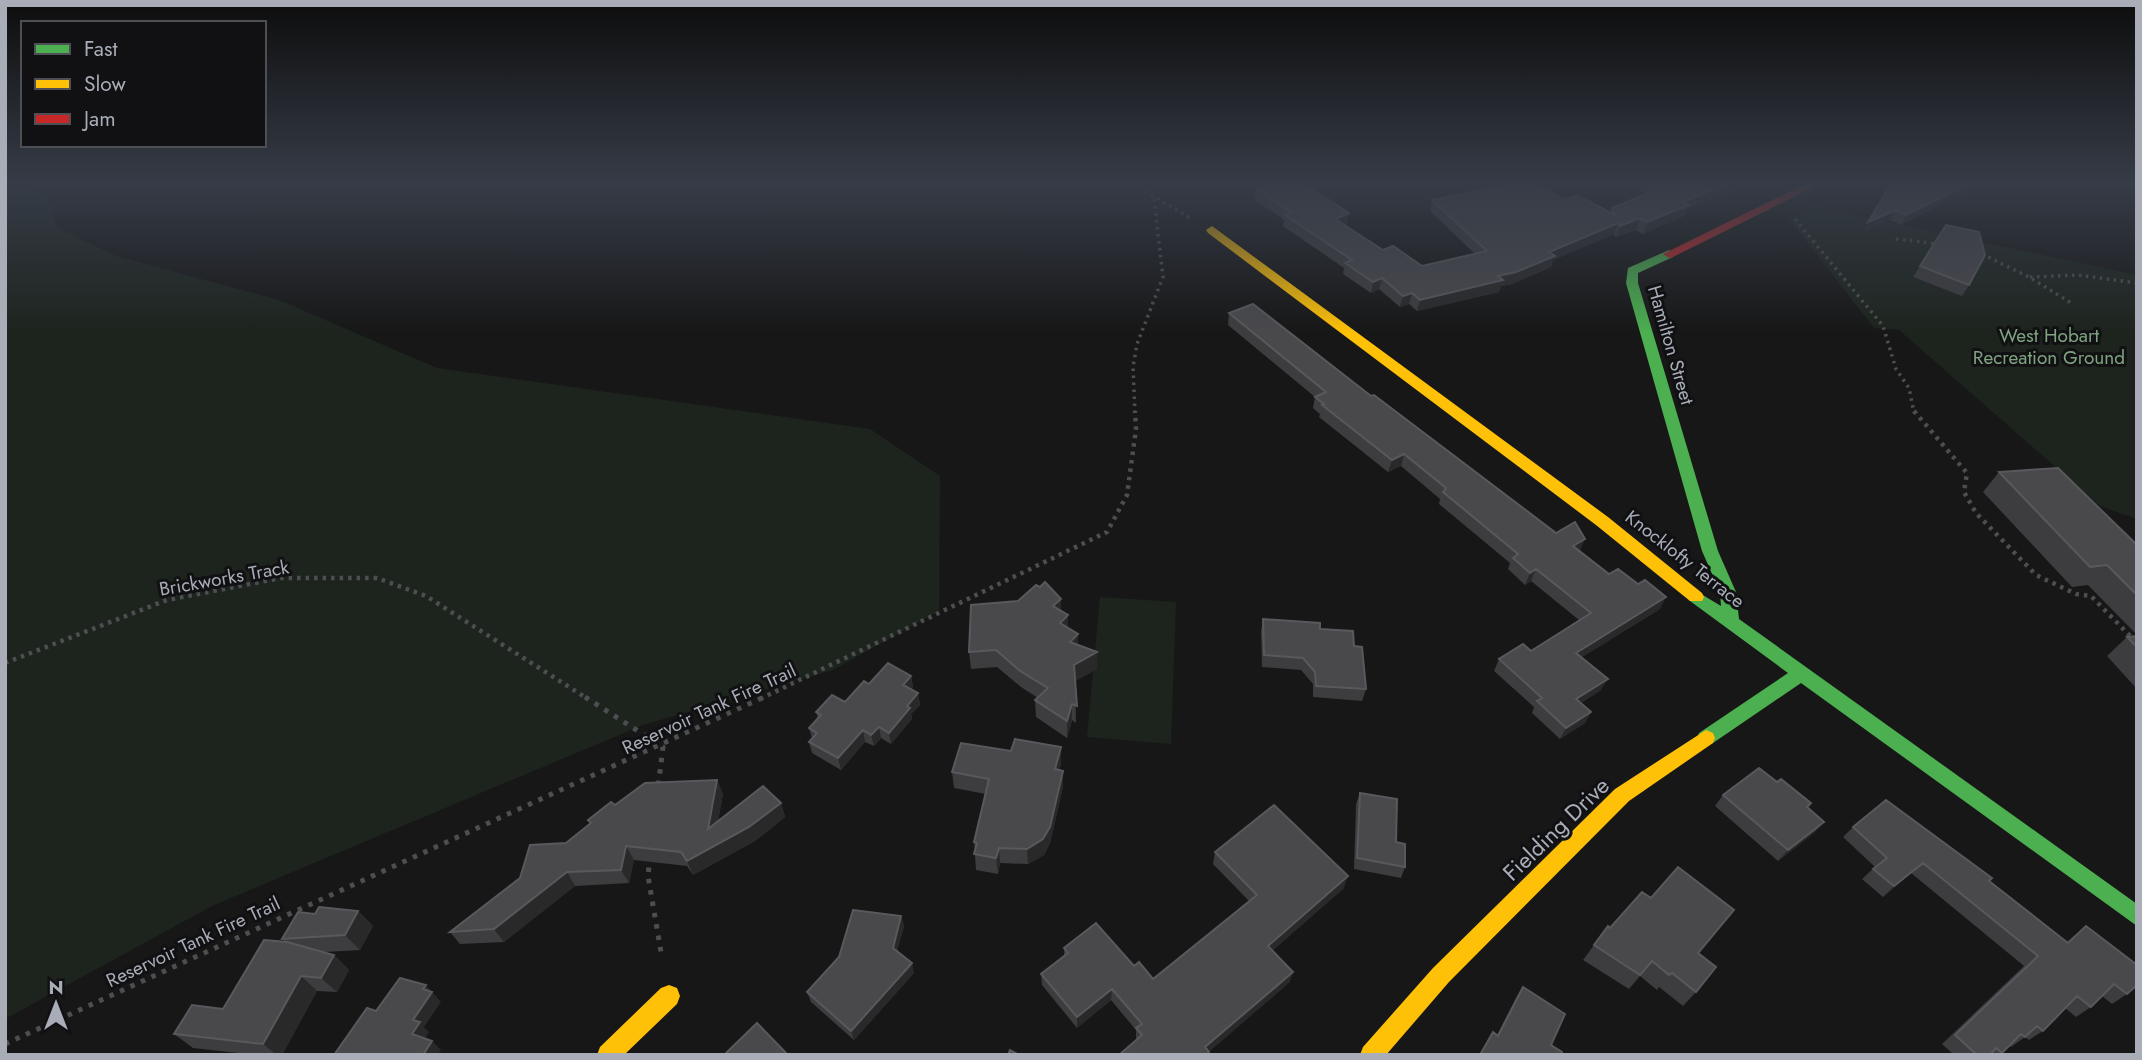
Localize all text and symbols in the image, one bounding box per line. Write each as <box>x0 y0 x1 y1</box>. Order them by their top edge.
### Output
legend <box>21 21 266 147</box>
text: Fast <box>84 34 117 64</box>
text: Slow <box>84 69 126 99</box>
text: Jam <box>81 104 116 134</box>
street label: Hamilton Street <box>1641 282 1701 408</box>
park label: West Hobart Recreation Ground <box>1973 322 2125 371</box>
street label: Knocklofty Terrace <box>1620 504 1751 614</box>
street label: Brickworks Track <box>157 553 292 603</box>
street label: Reservoir Tank Fire Trail <box>618 657 800 761</box>
street label: Fielding Drive <box>1495 769 1617 889</box>
street label: Reservoir Tank Fire Trail <box>102 890 284 994</box>
north arrow <box>21 969 91 1039</box>
text: N <box>48 974 64 1001</box>

